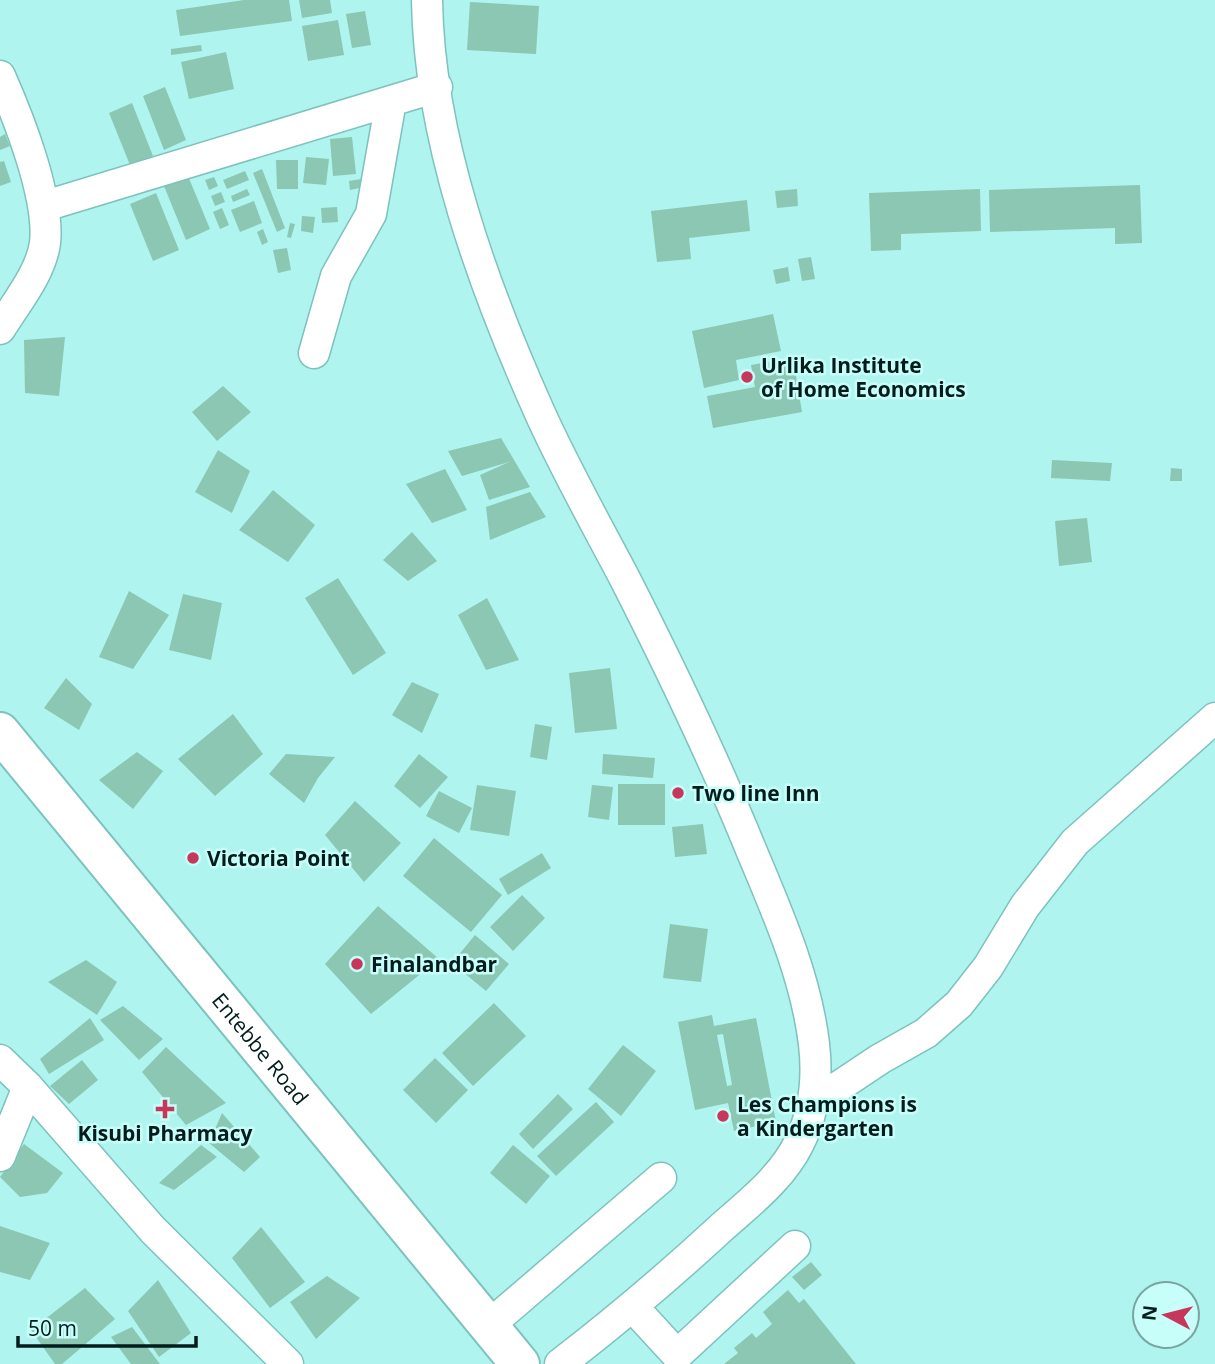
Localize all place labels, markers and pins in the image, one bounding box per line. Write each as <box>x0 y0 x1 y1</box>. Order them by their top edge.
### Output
place label: Urlika Institute of Home Economics <box>761 351 966 403</box>
marker: Urlika Institute of Home Economics <box>739 369 755 385</box>
place label: Two line Inn <box>692 779 820 807</box>
marker: Two line Inn <box>670 785 686 801</box>
place label: Victoria Point <box>207 844 350 872</box>
marker: Victoria Point <box>185 850 201 866</box>
place label: Finalandbar <box>371 950 498 978</box>
marker: Finalandbar <box>349 956 365 972</box>
place label: Les Champions is a Kindergarten <box>737 1090 917 1142</box>
marker: Kisubi Pharmacy <box>157 1101 173 1117</box>
marker: Les Champions is a Kindergarten <box>715 1108 731 1124</box>
place label: Kisubi Pharmacy <box>77 1119 253 1147</box>

